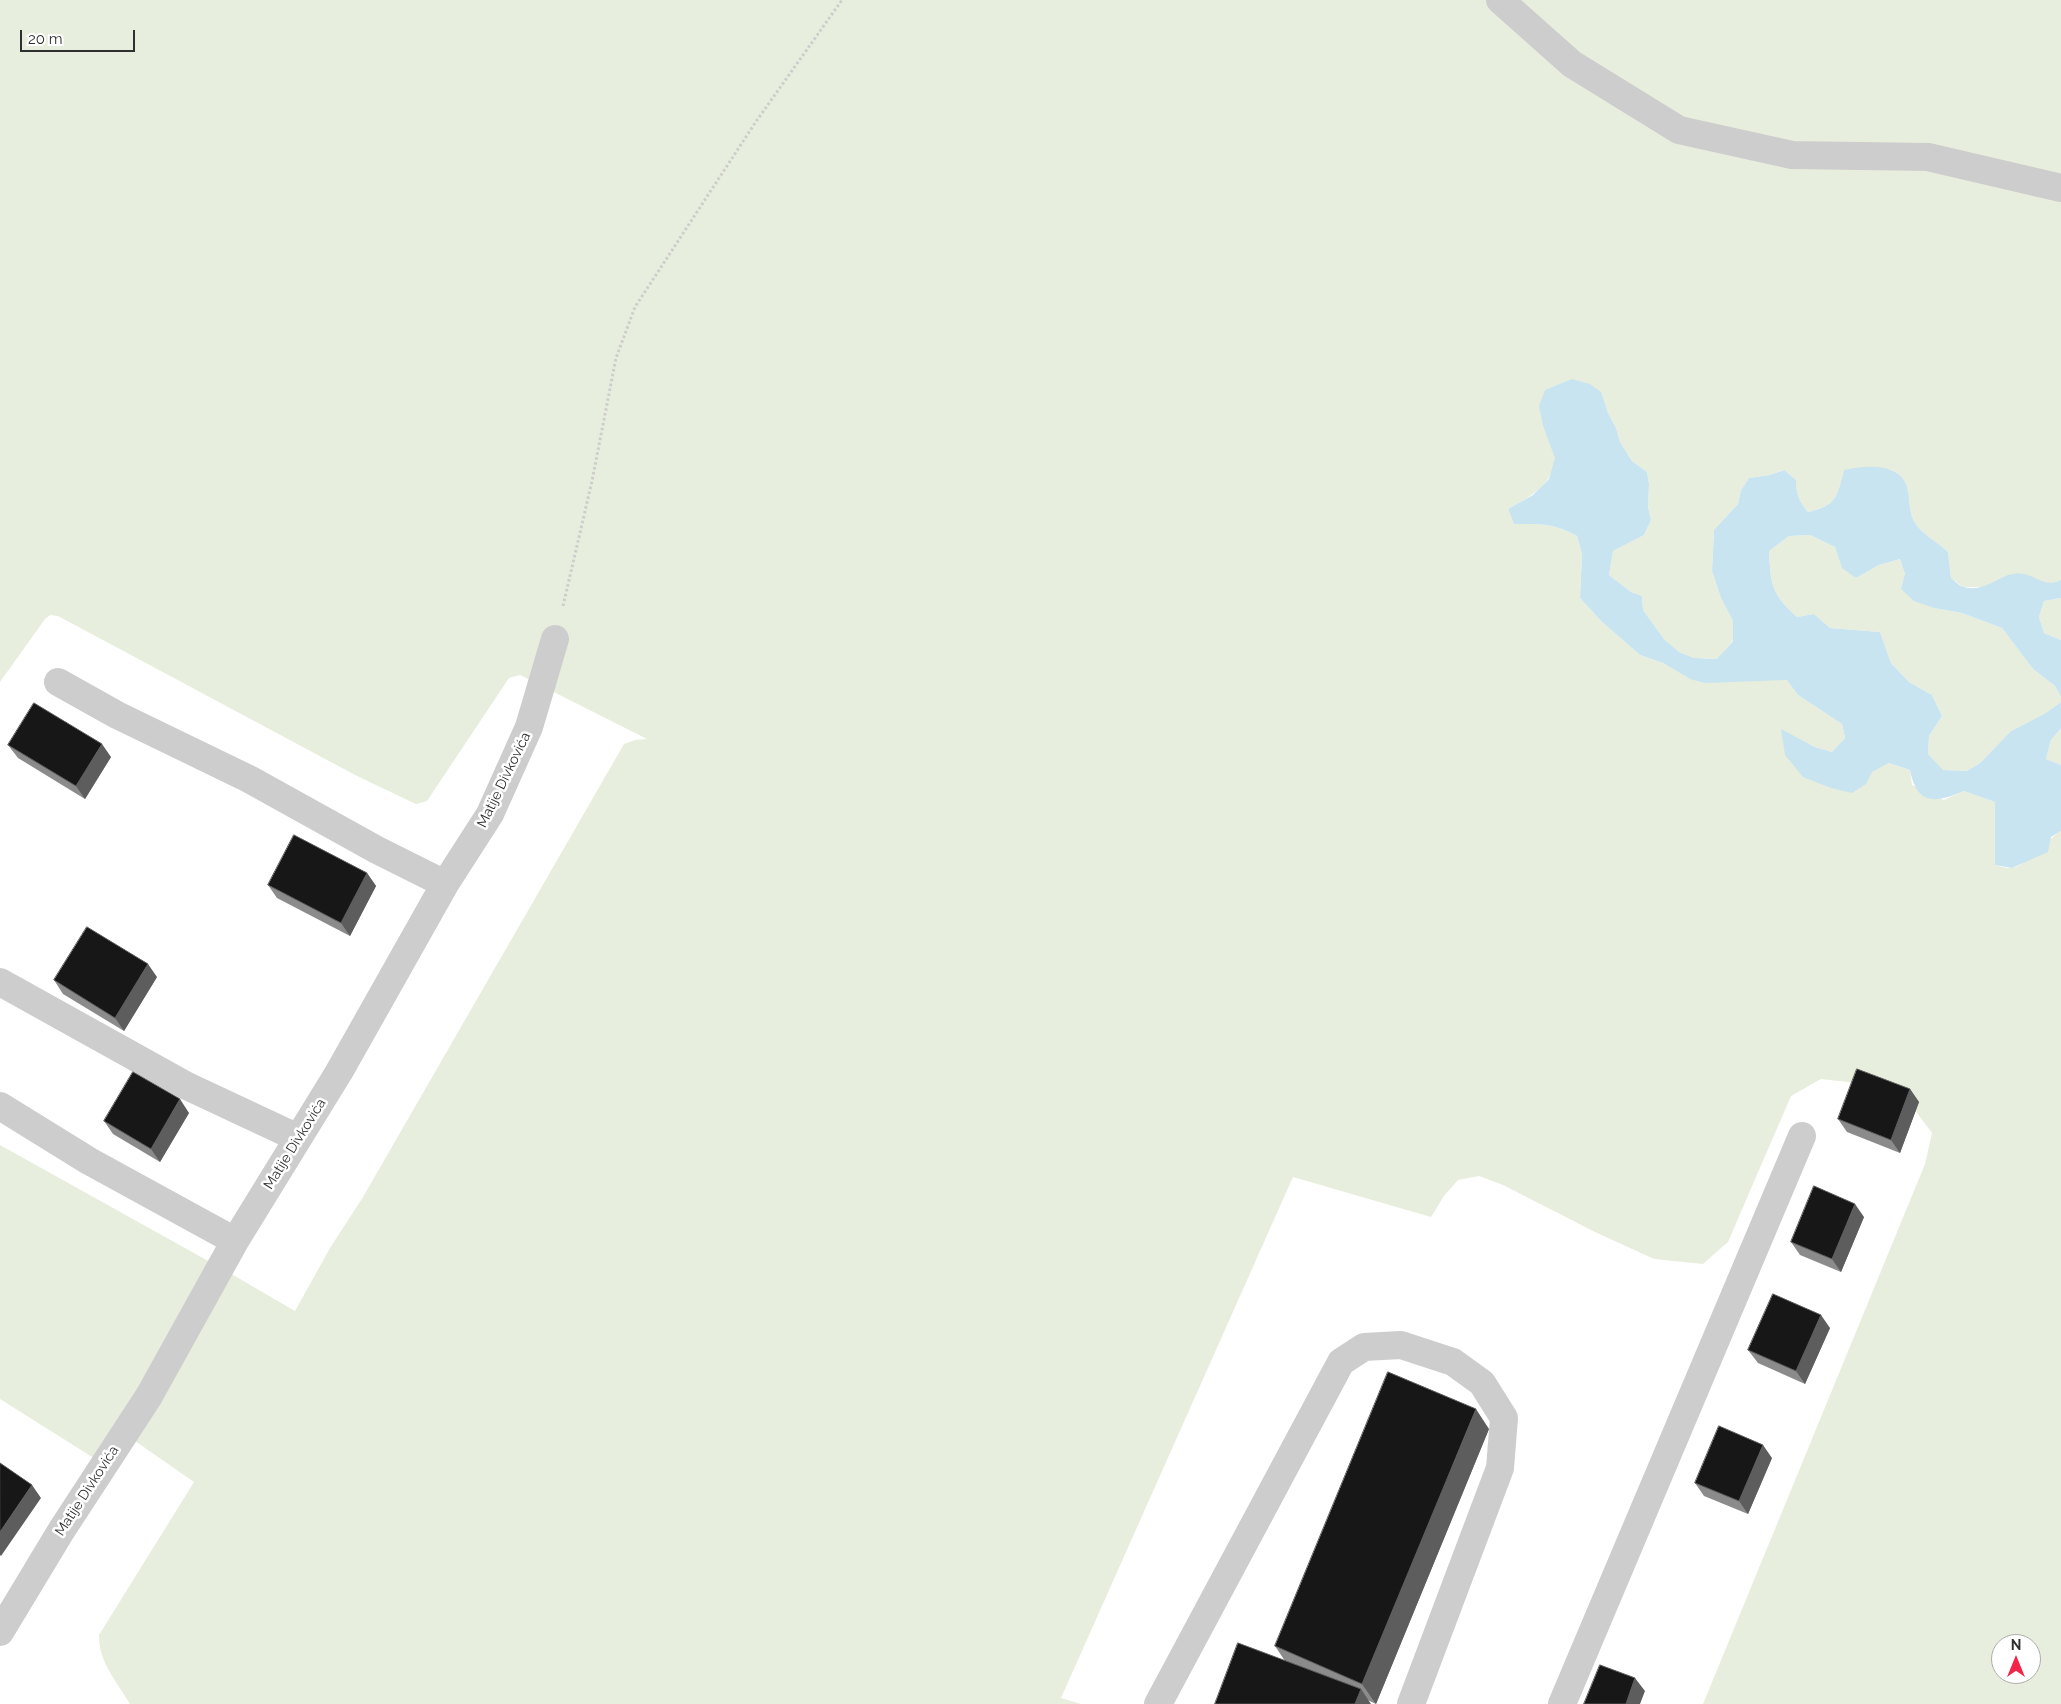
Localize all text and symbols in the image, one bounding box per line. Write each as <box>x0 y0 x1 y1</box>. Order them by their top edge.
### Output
scale bar <box>22 20 138 52</box>
text: 20 m <box>28 30 63 48</box>
street label: Matije Divkovića <box>474 730 534 830</box>
street label: Matije Divkovića <box>260 1095 330 1193</box>
street label: Matije Divkovića <box>52 1443 122 1539</box>
north arrow <box>1991 1634 2041 1684</box>
text: N <box>2011 1637 2021 1653</box>

